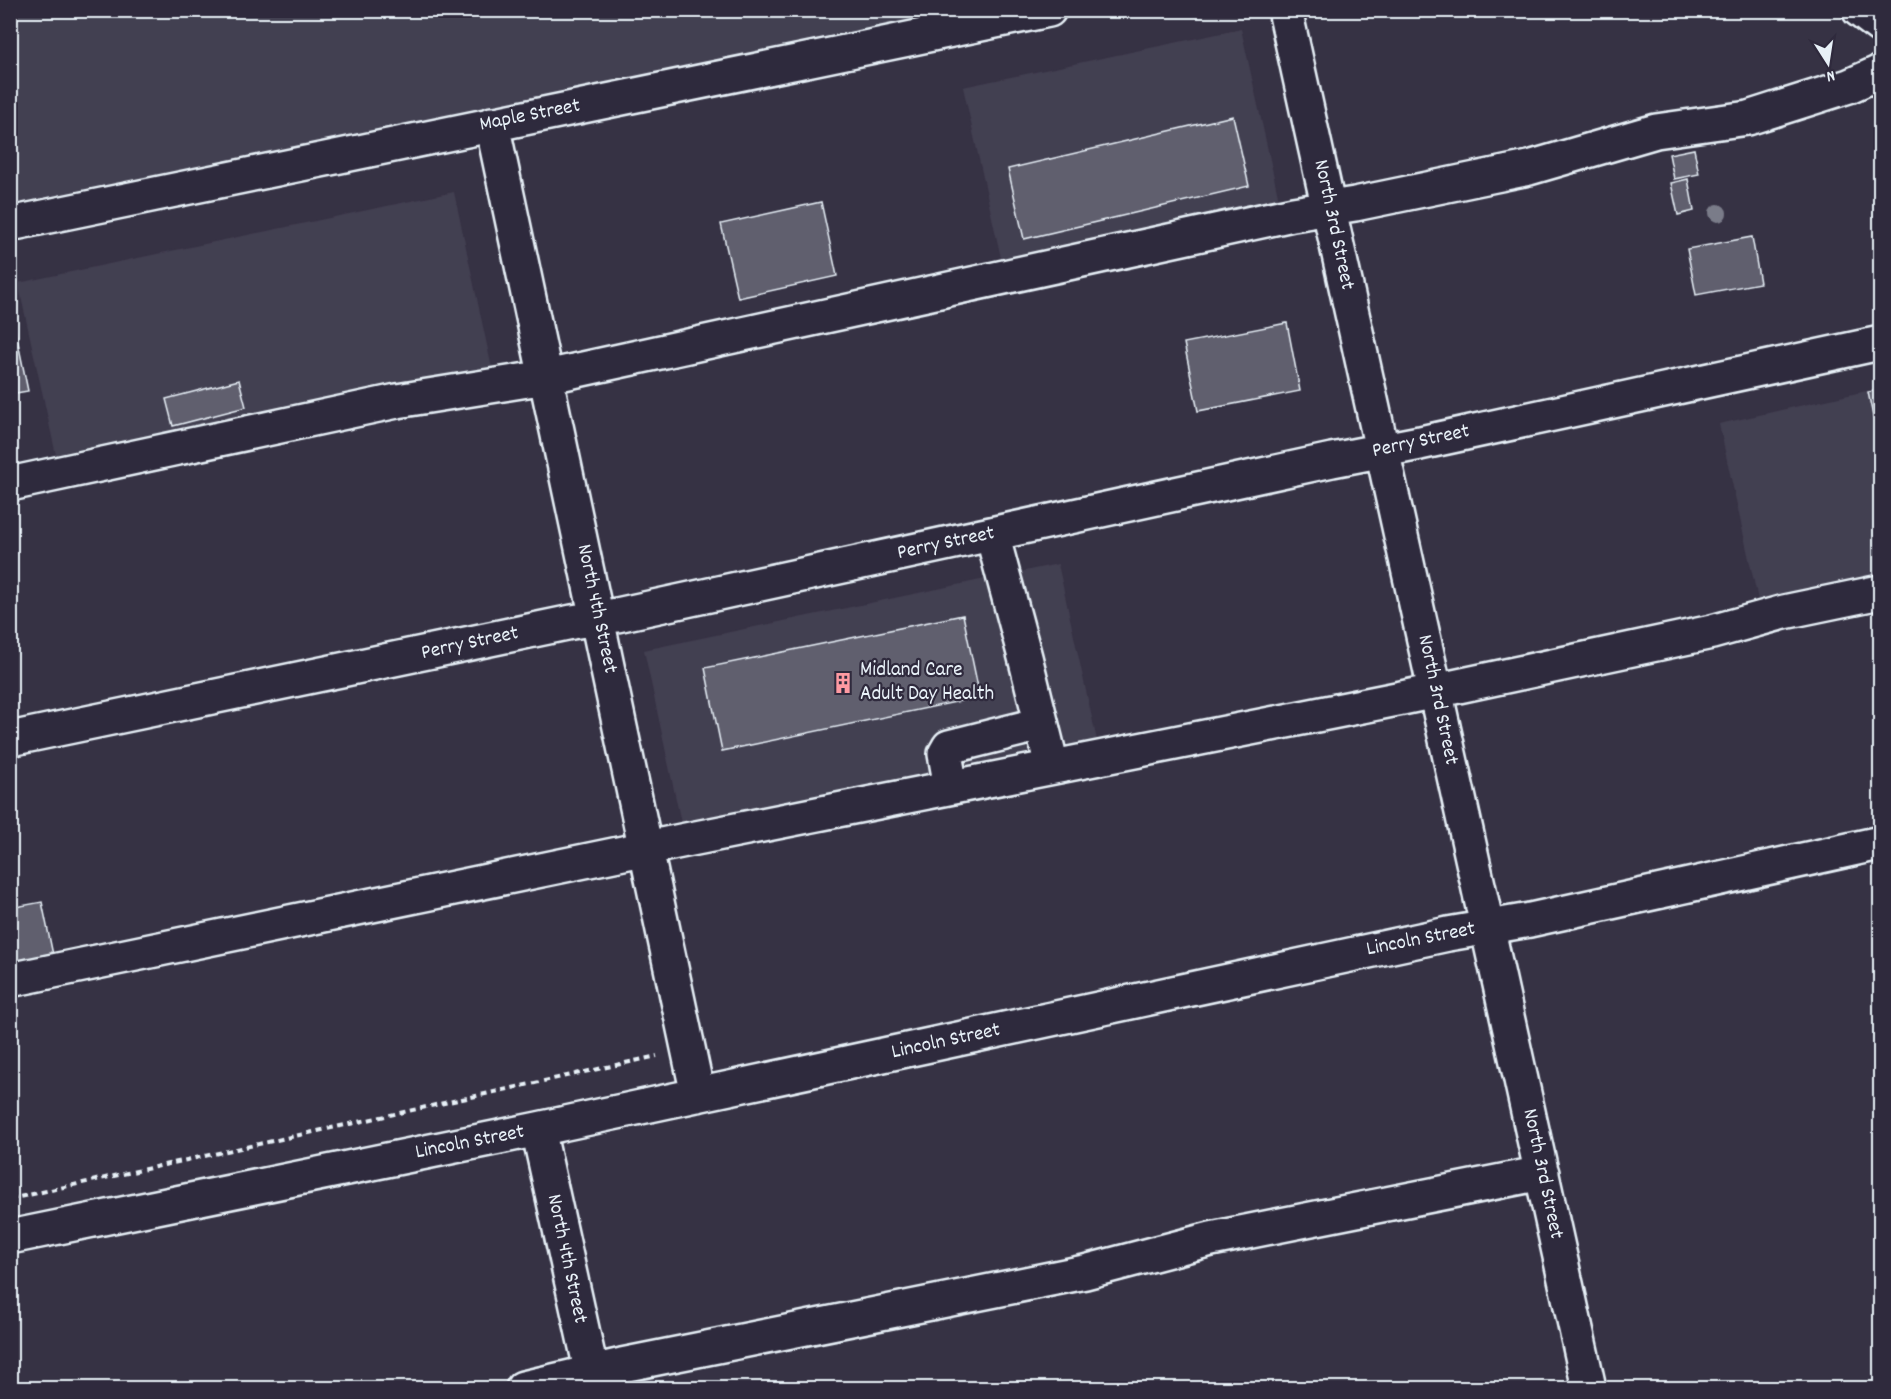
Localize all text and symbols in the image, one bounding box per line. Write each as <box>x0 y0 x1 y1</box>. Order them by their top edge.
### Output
north arrow <box>1798 33 1858 93</box>
text: N <box>1824 63 1837 87</box>
street label: Maple Street <box>477 92 583 140</box>
street label: North 3rd Street <box>1305 157 1361 293</box>
street label: Perry Street <box>1370 417 1473 467</box>
street label: Perry Street <box>895 519 998 569</box>
street label: North 4th Street <box>568 542 624 677</box>
street label: Perry Street <box>419 619 522 669</box>
street label: North 3rd Street <box>1409 632 1465 768</box>
place label: Midland Care Adult Day Health <box>860 656 994 710</box>
building icon: Midland Care Adult Day Health <box>831 671 855 695</box>
street label: Lincoln Street <box>1364 915 1478 965</box>
street label: Lincoln Street <box>889 1016 1003 1068</box>
street label: North 3rd Street <box>1514 1106 1570 1242</box>
street label: Lincoln Street <box>413 1118 527 1168</box>
street label: North 4th Street <box>538 1192 594 1327</box>

